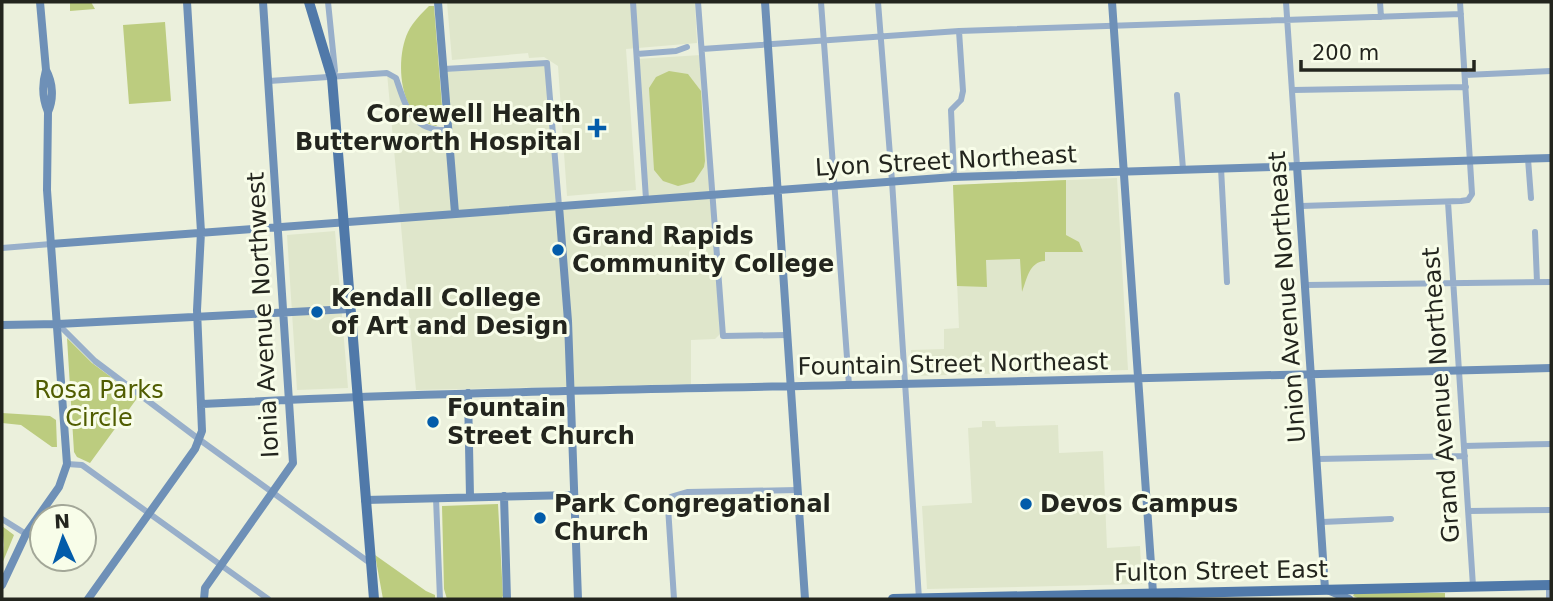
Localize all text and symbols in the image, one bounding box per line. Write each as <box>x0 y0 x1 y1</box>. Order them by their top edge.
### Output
scale bar <box>1301 28 1474 72</box>
text: 200 m <box>1312 41 1379 65</box>
place label: Corewell Health Butterworth Hospital <box>295 100 581 156</box>
marker: Corewell Health Butterworth Hospital <box>587 118 607 138</box>
street label: Lyon Street Northeast <box>814 140 1078 182</box>
street label: Union Avenue Northeast <box>1263 150 1311 444</box>
street label: Ionia Avenue Northwest <box>242 171 284 459</box>
place label: Grand Rapids Community College <box>572 222 834 278</box>
marker: Grand Rapids Community College <box>550 242 566 258</box>
street label: Grand Avenue Northeast <box>1417 246 1465 544</box>
place label: Kendall College of Art and Design <box>331 284 568 340</box>
marker: Kendall College of Art and Design <box>309 304 325 320</box>
street label: Fountain Street Northeast <box>797 347 1109 381</box>
park label: Rosa Parks Circle <box>34 376 164 432</box>
place label: Fountain Street Church <box>447 394 635 450</box>
marker: Fountain Street Church <box>425 414 441 430</box>
place label: Park Congregational Church <box>554 490 831 546</box>
place label: Devos Campus <box>1040 490 1238 518</box>
marker: Devos Campus <box>1018 496 1034 512</box>
north arrow <box>28 503 98 573</box>
text: N <box>54 510 71 532</box>
marker: Park Congregational Church <box>532 510 548 526</box>
street label: Fulton Street East <box>1114 555 1328 587</box>

